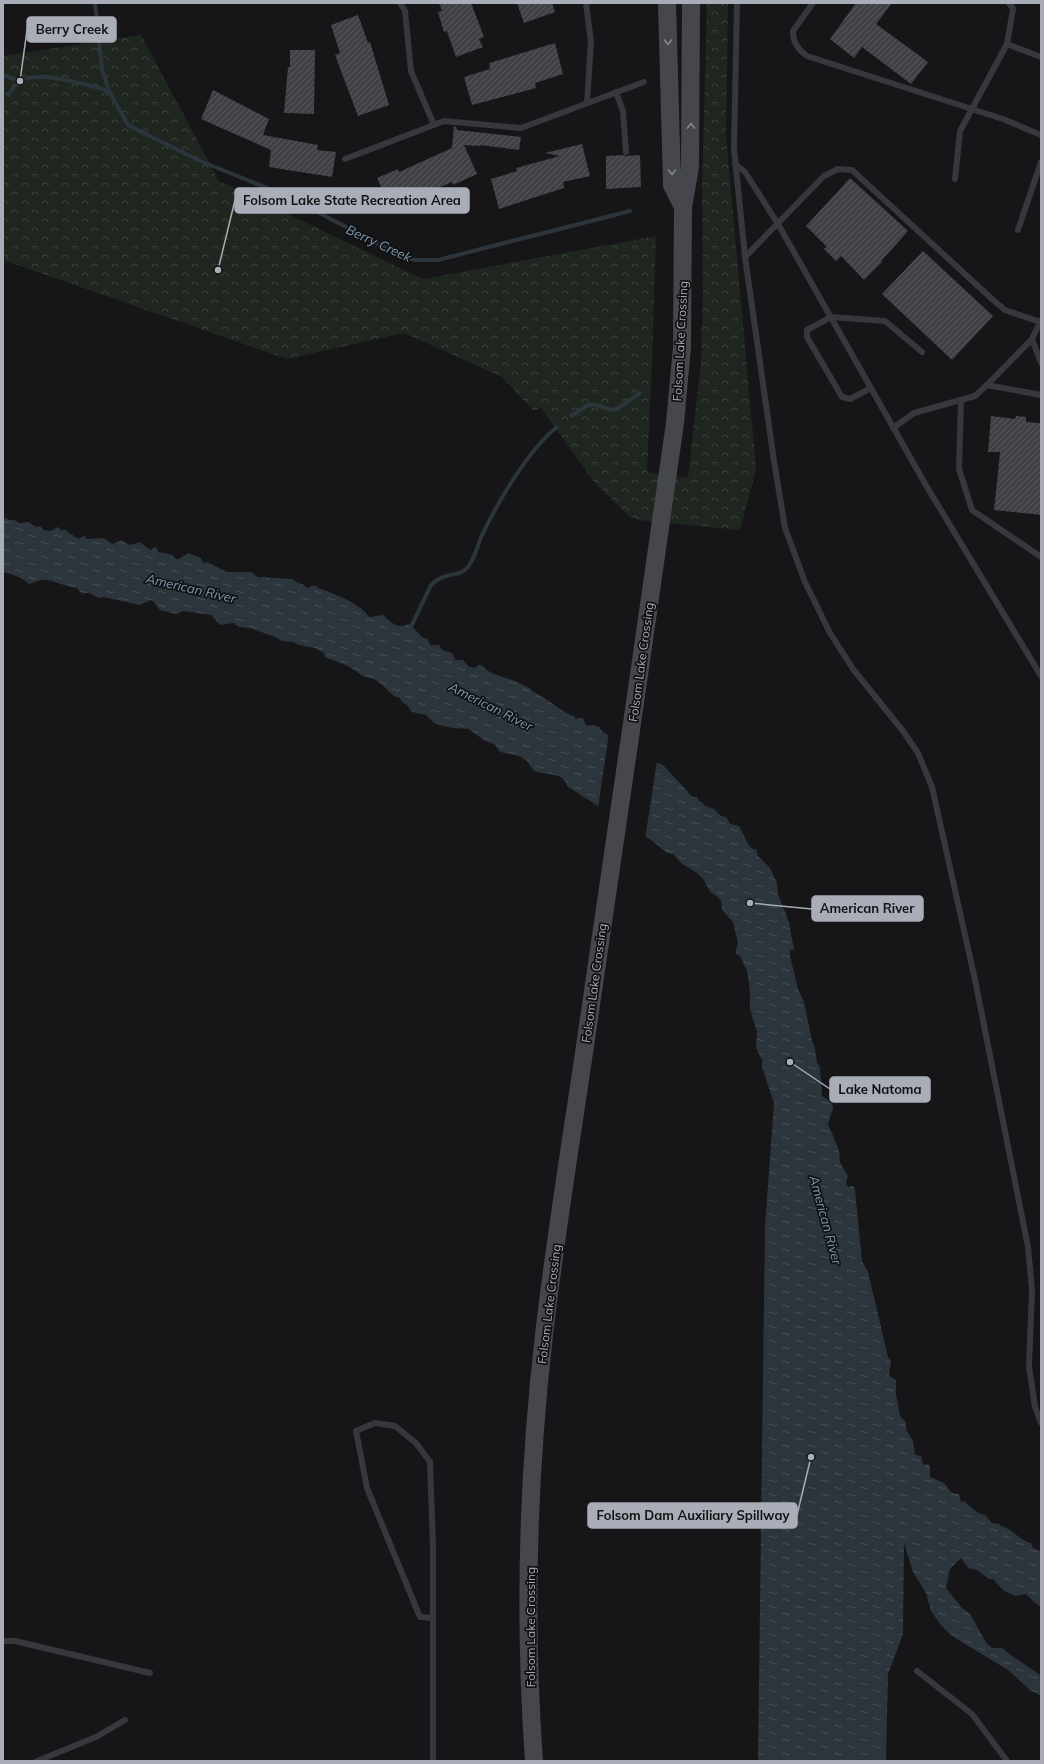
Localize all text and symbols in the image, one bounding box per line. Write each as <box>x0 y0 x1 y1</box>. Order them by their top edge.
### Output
callout: Berry Creek <box>27 17 116 42</box>
text: Berry Creek <box>36 21 109 38</box>
one-way arrow <box>664 39 672 45</box>
one-way arrow <box>687 123 695 129</box>
one-way arrow <box>668 169 676 175</box>
callout: Folsom Lake State Recreation Area <box>235 188 469 213</box>
text: Folsom Lake State Recreation Area <box>243 192 461 208</box>
water label: Berry Creek <box>344 221 415 265</box>
street label: Folsom Lake Crossing <box>669 280 691 402</box>
water label: American River <box>144 570 239 606</box>
street label: Folsom Lake Crossing <box>625 601 657 723</box>
water label: American River <box>446 678 537 735</box>
callout: American River <box>812 896 923 921</box>
text: American River <box>820 900 915 916</box>
street label: Folsom Lake Crossing <box>578 922 610 1044</box>
callout: Lake Natoma <box>830 1077 930 1102</box>
text: Lake Natoma <box>838 1081 922 1097</box>
water label: American River <box>806 1173 846 1268</box>
street label: Folsom Lake Crossing <box>534 1243 564 1365</box>
callout: Folsom Dam Auxiliary Spillway <box>588 1503 797 1528</box>
text: Folsom Dam Auxiliary Spillway <box>597 1507 790 1524</box>
street label: Folsom Lake Crossing <box>523 1567 538 1687</box>

